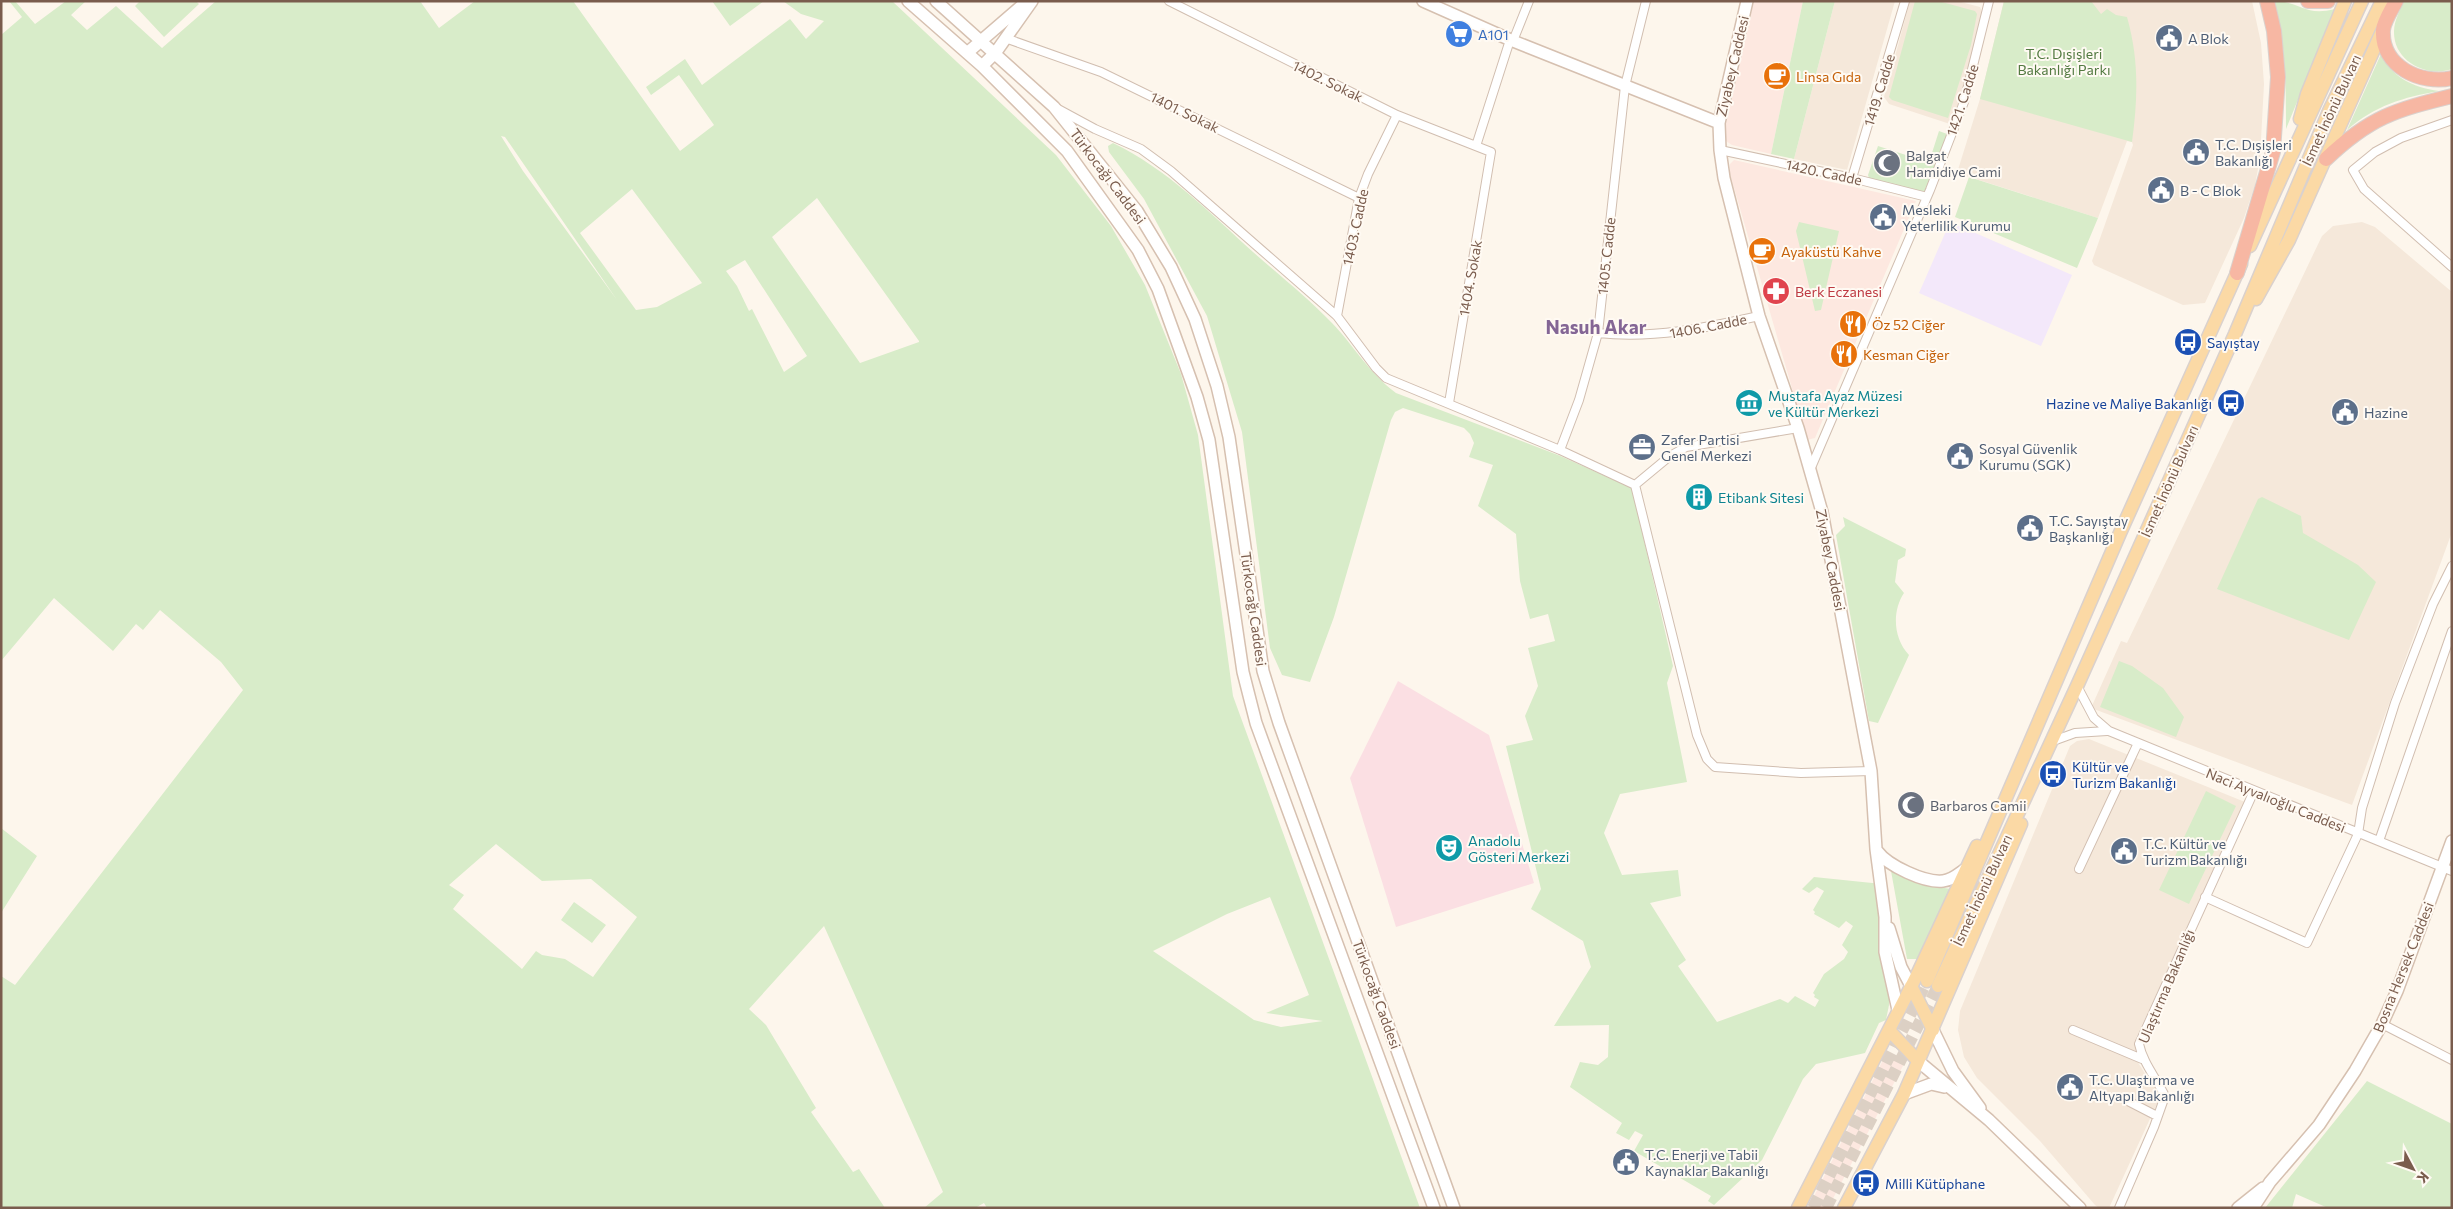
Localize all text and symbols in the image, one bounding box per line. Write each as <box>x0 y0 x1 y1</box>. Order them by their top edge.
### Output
street label: Ziyabey Caddesi <box>1712 14 1752 118</box>
supermarket icon: A101 <box>1444 19 1474 49</box>
public building icon: A Blok <box>2154 23 2184 53</box>
place label: A101 <box>1478 26 1509 43</box>
place label: A Blok <box>2188 30 2229 47</box>
park label: T.C. Dışişleri Bakanlığı Parkı <box>2017 45 2111 78</box>
street label: 1419. Cadde <box>1860 52 1898 128</box>
street label: İsmet İnönü Bulvarı <box>2298 52 2364 168</box>
street label: 1402. Sokak <box>1290 57 1366 106</box>
cafe icon: Linsa Gıda <box>1762 61 1792 91</box>
street label: 1421. Cadde <box>1942 62 1982 138</box>
place label: Linsa Gıda <box>1796 68 1861 85</box>
street label: 1401. Sokak <box>1148 88 1223 136</box>
street label: Türkocağı Caddesi <box>1066 125 1150 227</box>
place label: T.C. Dışişleri Bakanlığı <box>2215 136 2292 169</box>
public building icon: T.C. Dışişleri Bakanlığı <box>2181 137 2211 167</box>
place label: Balgat Hamidiye Cami <box>1906 147 2001 180</box>
mosque icon: Balgat Hamidiye Cami <box>1872 148 1902 178</box>
street label: 1420. Cadde <box>1784 156 1864 188</box>
public building icon: B - C Blok <box>2146 175 2176 205</box>
place label: B - C Blok <box>2180 182 2242 199</box>
street label: 1403. Cadde <box>1339 187 1371 267</box>
place label: Mesleki Yeterlilik Kurumu <box>1902 201 2011 234</box>
public building icon: Mesleki Yeterlilik Kurumu <box>1868 202 1898 232</box>
street label: 1405. Cadde <box>1593 216 1619 296</box>
cafe icon: Ayaküstü Kahve <box>1747 236 1777 266</box>
street label: 1404. Sokak <box>1455 238 1485 317</box>
place label: Ayaküstü Kahve <box>1781 243 1881 260</box>
pharmacy icon: Berk Eczanesi <box>1761 276 1791 306</box>
place label: Berk Eczanesi <box>1795 283 1882 300</box>
restaurant icon: Öz 52 Ciğer <box>1838 309 1868 339</box>
street label: 1406. Cadde <box>1668 310 1748 342</box>
district label: Nasuh Akar <box>1546 315 1647 338</box>
place label: Öz 52 Ciğer <box>1872 316 1946 333</box>
bus stop icon: Sayıştay <box>2173 327 2203 357</box>
place label: Sayıştay <box>2207 334 2260 351</box>
restaurant icon: Kesman Ciğer <box>1829 339 1859 369</box>
place label: Kesman Ciğer <box>1863 346 1950 363</box>
place label: Mustafa Ayaz Müzesi ve Kültür Merkezi <box>1768 387 1903 420</box>
museum icon: Mustafa Ayaz Müzesi ve Kültür Merkezi <box>1734 388 1764 418</box>
bus stop icon: Hazine ve Maliye Bakanlığı <box>2216 388 2246 418</box>
place label: Hazine ve Maliye Bakanlığı <box>2046 395 2212 412</box>
public building icon: Hazine <box>2330 397 2360 427</box>
place label: Hazine <box>2364 404 2408 421</box>
street label: İsmet İnönü Bulvarı <box>2137 422 2201 540</box>
place label: Zafer Partisi Genel Merkezi <box>1661 431 1752 464</box>
office icon: Zafer Partisi Genel Merkezi <box>1627 432 1657 462</box>
place label: Sosyal Güvenlik Kurumu (SGK) <box>1979 440 2078 473</box>
public building icon: Sosyal Güvenlik Kurumu (SGK) <box>1945 441 1975 471</box>
building icon: Etibank Sitesi <box>1684 482 1714 512</box>
place label: Etibank Sitesi <box>1718 489 1804 506</box>
street label: Ziyabey Caddesi <box>1813 508 1849 612</box>
place label: T.C. Sayıştay Başkanlığı <box>2049 512 2128 545</box>
public building icon: T.C. Sayıştay Başkanlığı <box>2015 513 2045 543</box>
street label: Türkocağı Caddesi <box>1238 551 1270 667</box>
place label: Kültür ve Turizm Bakanlığı <box>2072 758 2176 791</box>
bus stop icon: Kültür ve Turizm Bakanlığı <box>2038 759 2068 789</box>
street label: Naci Ayvalıoğlu Caddesi <box>2204 764 2348 836</box>
mosque icon: Barbaros Camii <box>1896 790 1926 820</box>
place label: Barbaros Camii <box>1930 797 2027 814</box>
place label: Anadolu Gösteri Merkezi <box>1468 832 1569 865</box>
street label: İsmet İnönü Bulvarı <box>1949 832 2015 948</box>
theatre icon: Anadolu Gösteri Merkezi <box>1434 833 1464 863</box>
place label: T.C. Kültür ve Turizm Bakanlığı <box>2143 835 2247 868</box>
public building icon: T.C. Kültür ve Turizm Bakanlığı <box>2109 836 2139 866</box>
street label: Bosna Hersek Caddesi <box>2369 899 2437 1035</box>
street label: Ulaştırma Bakanlığı <box>2134 926 2198 1046</box>
street label: Türkocağı Caddesi <box>1349 937 1405 1051</box>
place label: T.C. Ulaştırma ve Altyapı Bakanlığı <box>2089 1071 2195 1104</box>
public building icon: T.C. Ulaştırma ve Altyapı Bakanlığı <box>2055 1072 2085 1102</box>
north arrow <box>2388 1144 2438 1194</box>
place label: T.C. Enerji ve Tabii Kaynaklar Bakanlığı <box>1645 1146 1769 1179</box>
public building icon: T.C. Enerji ve Tabii Kaynaklar Bakanlığı <box>1611 1147 1641 1177</box>
bus stop icon: Milli Kütüphane <box>1851 1168 1881 1198</box>
text: K <box>2413 1169 2433 1187</box>
place label: Milli Kütüphane <box>1885 1175 1985 1192</box>

